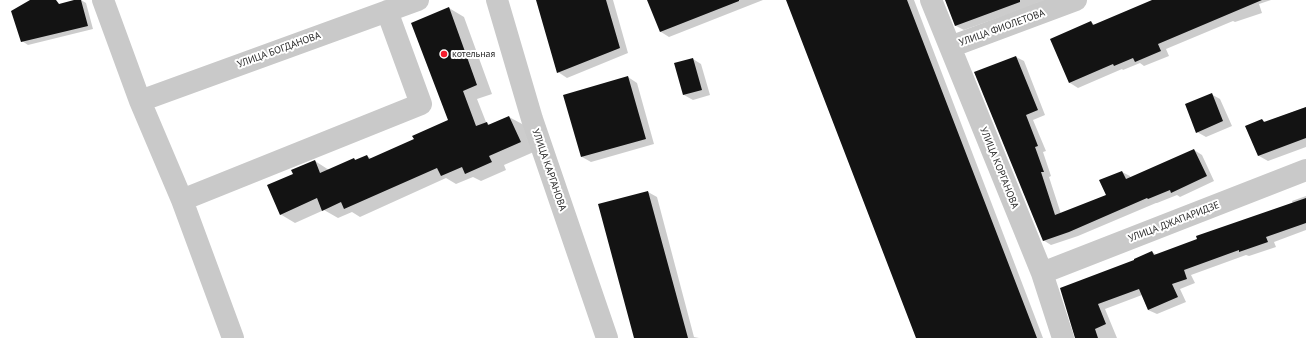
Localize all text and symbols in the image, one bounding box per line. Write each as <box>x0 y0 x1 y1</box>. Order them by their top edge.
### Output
street label: УЛИЦА ФИОЛЕТОВА <box>958 7 1046 49</box>
street label: УЛИЦА БОГДАНОВА <box>236 29 322 71</box>
place label: котельная <box>452 48 495 60</box>
marker: котельная <box>439 49 449 59</box>
street label: УЛИЦА КОРГАНОВА <box>977 125 1021 211</box>
street label: УЛИЦА КАРГАНОВА <box>529 127 569 213</box>
street label: УЛИЦА ДЖАПАРИДЗЕ <box>1127 199 1221 245</box>

